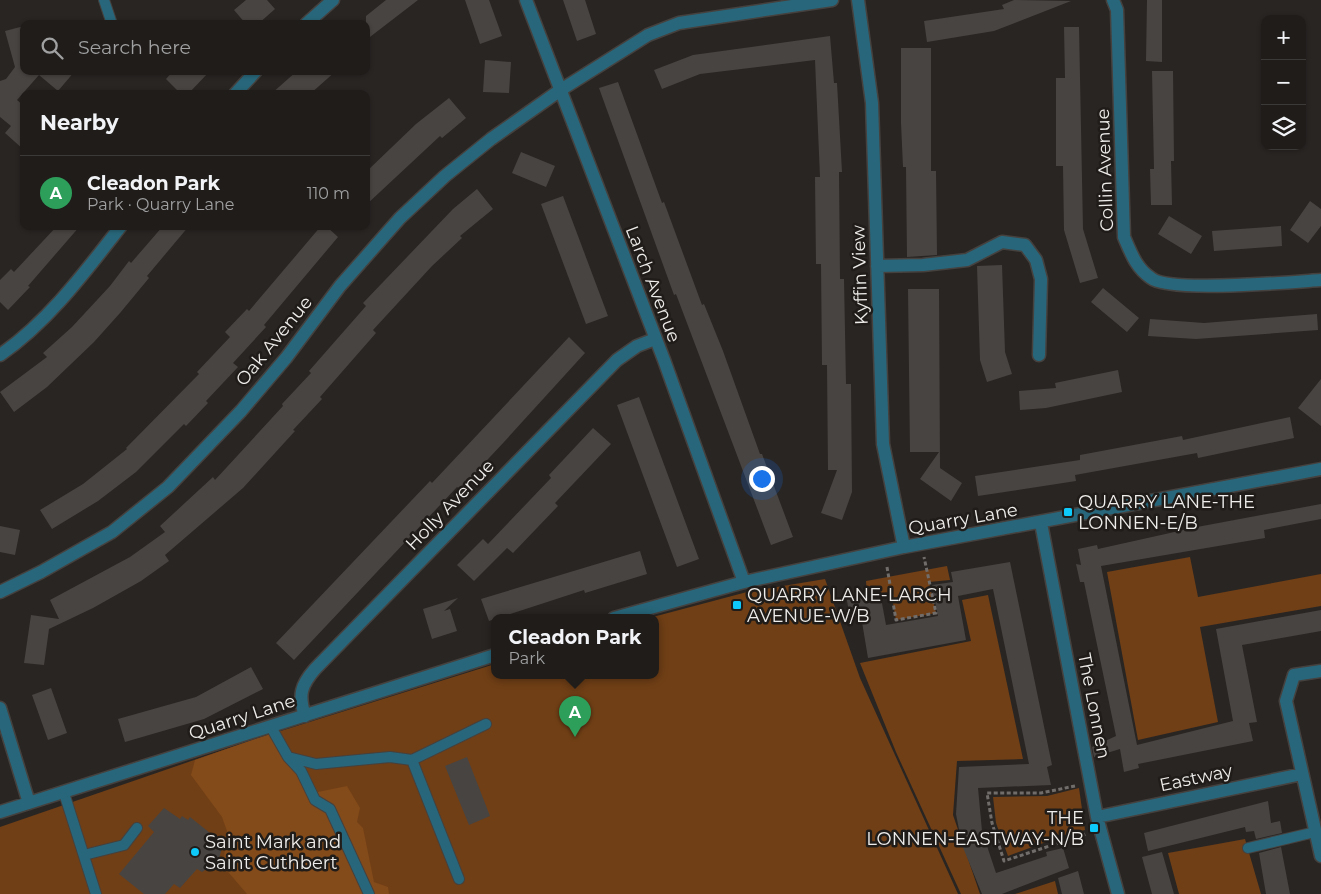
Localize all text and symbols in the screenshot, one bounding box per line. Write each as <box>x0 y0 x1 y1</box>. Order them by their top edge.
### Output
map controls <box>1261 15 1306 150</box>
button: + <box>1261 15 1306 60</box>
search box <box>20 20 370 75</box>
icon: search <box>38 34 66 62</box>
text: Search here <box>78 36 191 59</box>
button: − <box>1261 60 1306 105</box>
button: layers <box>1261 105 1306 150</box>
street label: Collin Avenue <box>1092 108 1118 232</box>
text: Nearby <box>40 110 119 135</box>
text: Cleadon Park <box>87 172 220 195</box>
text: A <box>50 184 62 203</box>
text: 110 m <box>307 184 350 203</box>
text: Park · Quarry Lane <box>87 195 234 214</box>
street label: Larch Avenue <box>621 223 685 345</box>
street label: Kyffin View <box>847 224 873 325</box>
street label: Oak Avenue <box>231 292 317 390</box>
street label: Holly Avenue <box>401 455 499 555</box>
your location <box>749 466 775 492</box>
place label: QUARRY LANE-THE LONNEN-E/B <box>1078 491 1255 534</box>
street label: Quarry Lane <box>907 499 1020 539</box>
marker: QUARRY LANE-THE LONNEN-E/B <box>1062 506 1074 518</box>
place label: QUARRY LANE-LARCH AVENUE-W/B <box>747 584 952 627</box>
marker: QUARRY LANE-LARCH AVENUE-W/B <box>731 599 743 611</box>
popup <box>491 614 659 679</box>
text: Cleadon Park <box>509 626 642 649</box>
text: Park <box>509 649 545 668</box>
street label: The Lonnen <box>1073 651 1115 761</box>
street label: Quarry Lane <box>186 689 298 745</box>
pin: A <box>559 696 591 737</box>
street label: Eastway <box>1158 760 1235 796</box>
place label: THE LONNEN-EASTWAY-N/B <box>866 807 1084 850</box>
marker: THE LONNEN-EASTWAY-N/B <box>1088 822 1100 834</box>
place label: Saint Mark and Saint Cuthbert <box>205 831 341 874</box>
marker: Saint Mark and Saint Cuthbert <box>189 846 201 858</box>

